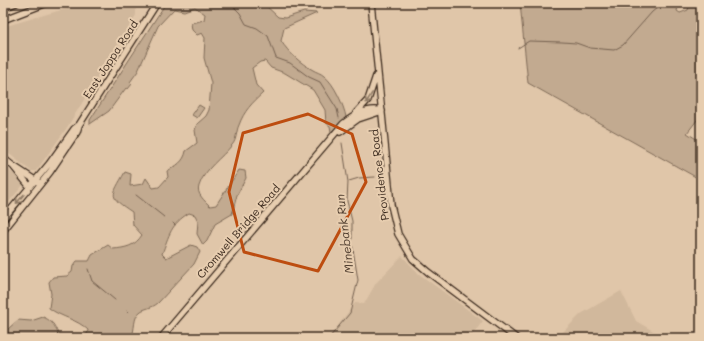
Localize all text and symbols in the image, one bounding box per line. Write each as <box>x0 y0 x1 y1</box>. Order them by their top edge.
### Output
street label: East Joppa Road <box>79 17 141 101</box>
one-way arrow <box>365 92 373 103</box>
street label: Providence Road <box>366 128 392 222</box>
street label: Cromwell Bridge Road <box>193 181 283 281</box>
water label: Minebank Run <box>331 193 357 275</box>
one-way arrow <box>15 194 24 205</box>

